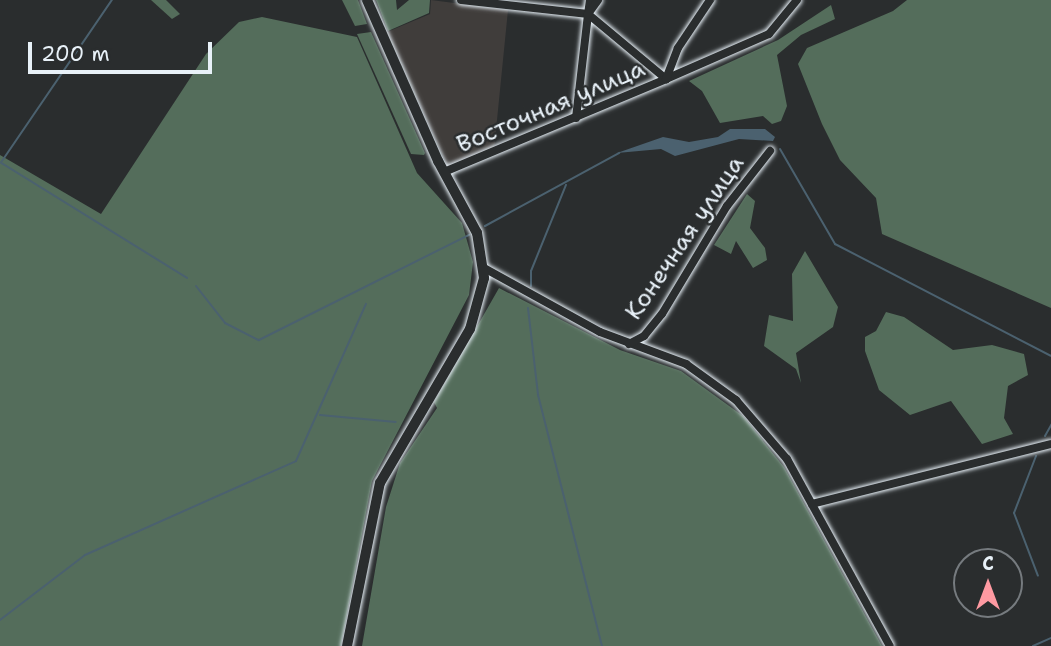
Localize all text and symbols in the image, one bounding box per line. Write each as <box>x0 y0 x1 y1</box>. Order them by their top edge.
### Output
scale bar <box>32 28 215 72</box>
text: 200 m <box>41 40 110 68</box>
street label: Восточная улица <box>453 54 649 160</box>
street label: Конечная улица <box>619 151 751 325</box>
north arrow <box>953 548 1023 618</box>
text: С <box>982 551 994 576</box>

